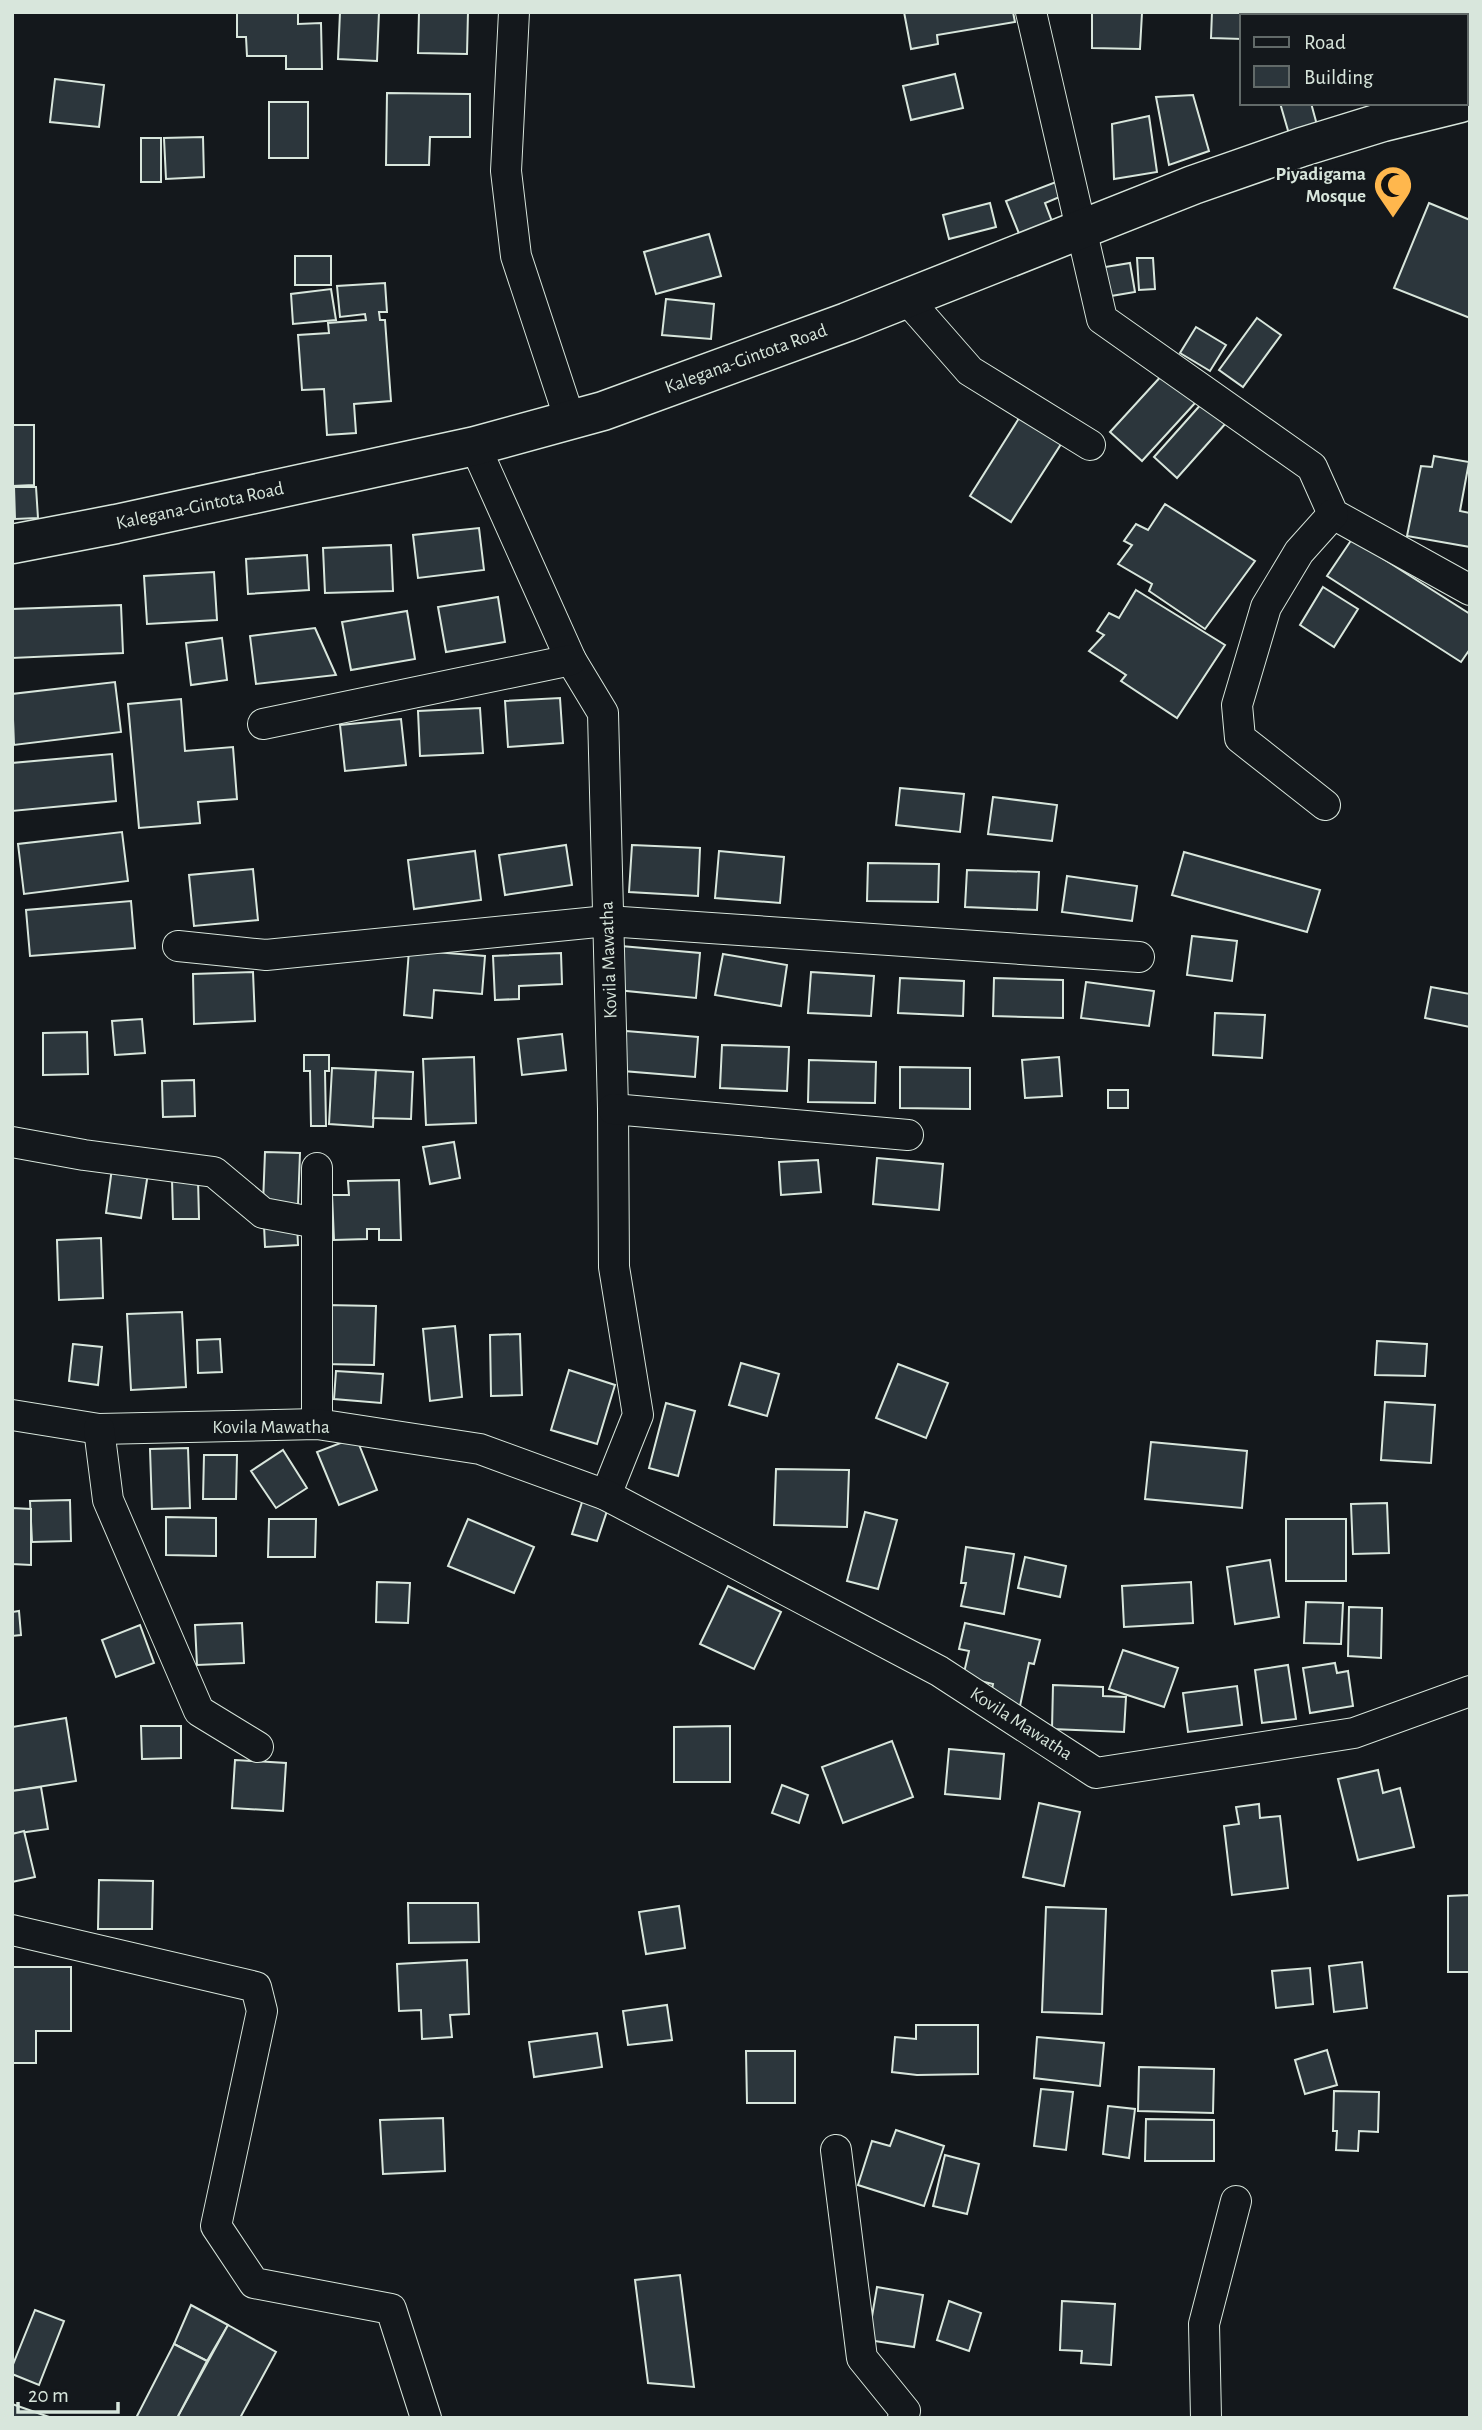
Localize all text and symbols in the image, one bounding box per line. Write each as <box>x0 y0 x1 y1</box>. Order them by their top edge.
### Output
legend <box>1240 14 1468 105</box>
text: Road <box>1304 32 1346 53</box>
text: Building <box>1304 67 1374 88</box>
mosque icon: Piyadigama Mosque <box>1372 164 1414 219</box>
place label: Piyadigama Mosque <box>1275 165 1366 206</box>
street label: Kalegana-Gintota Road <box>662 321 830 397</box>
street label: Kalegana-Gintota Road <box>114 479 286 533</box>
street label: Kovila Mawatha <box>597 901 621 1019</box>
street label: Kovila Mawatha <box>212 1418 330 1437</box>
street label: Kovila Mawatha <box>967 1684 1076 1764</box>
scale bar <box>18 2370 117 2414</box>
text: 20 m <box>28 2385 69 2406</box>

